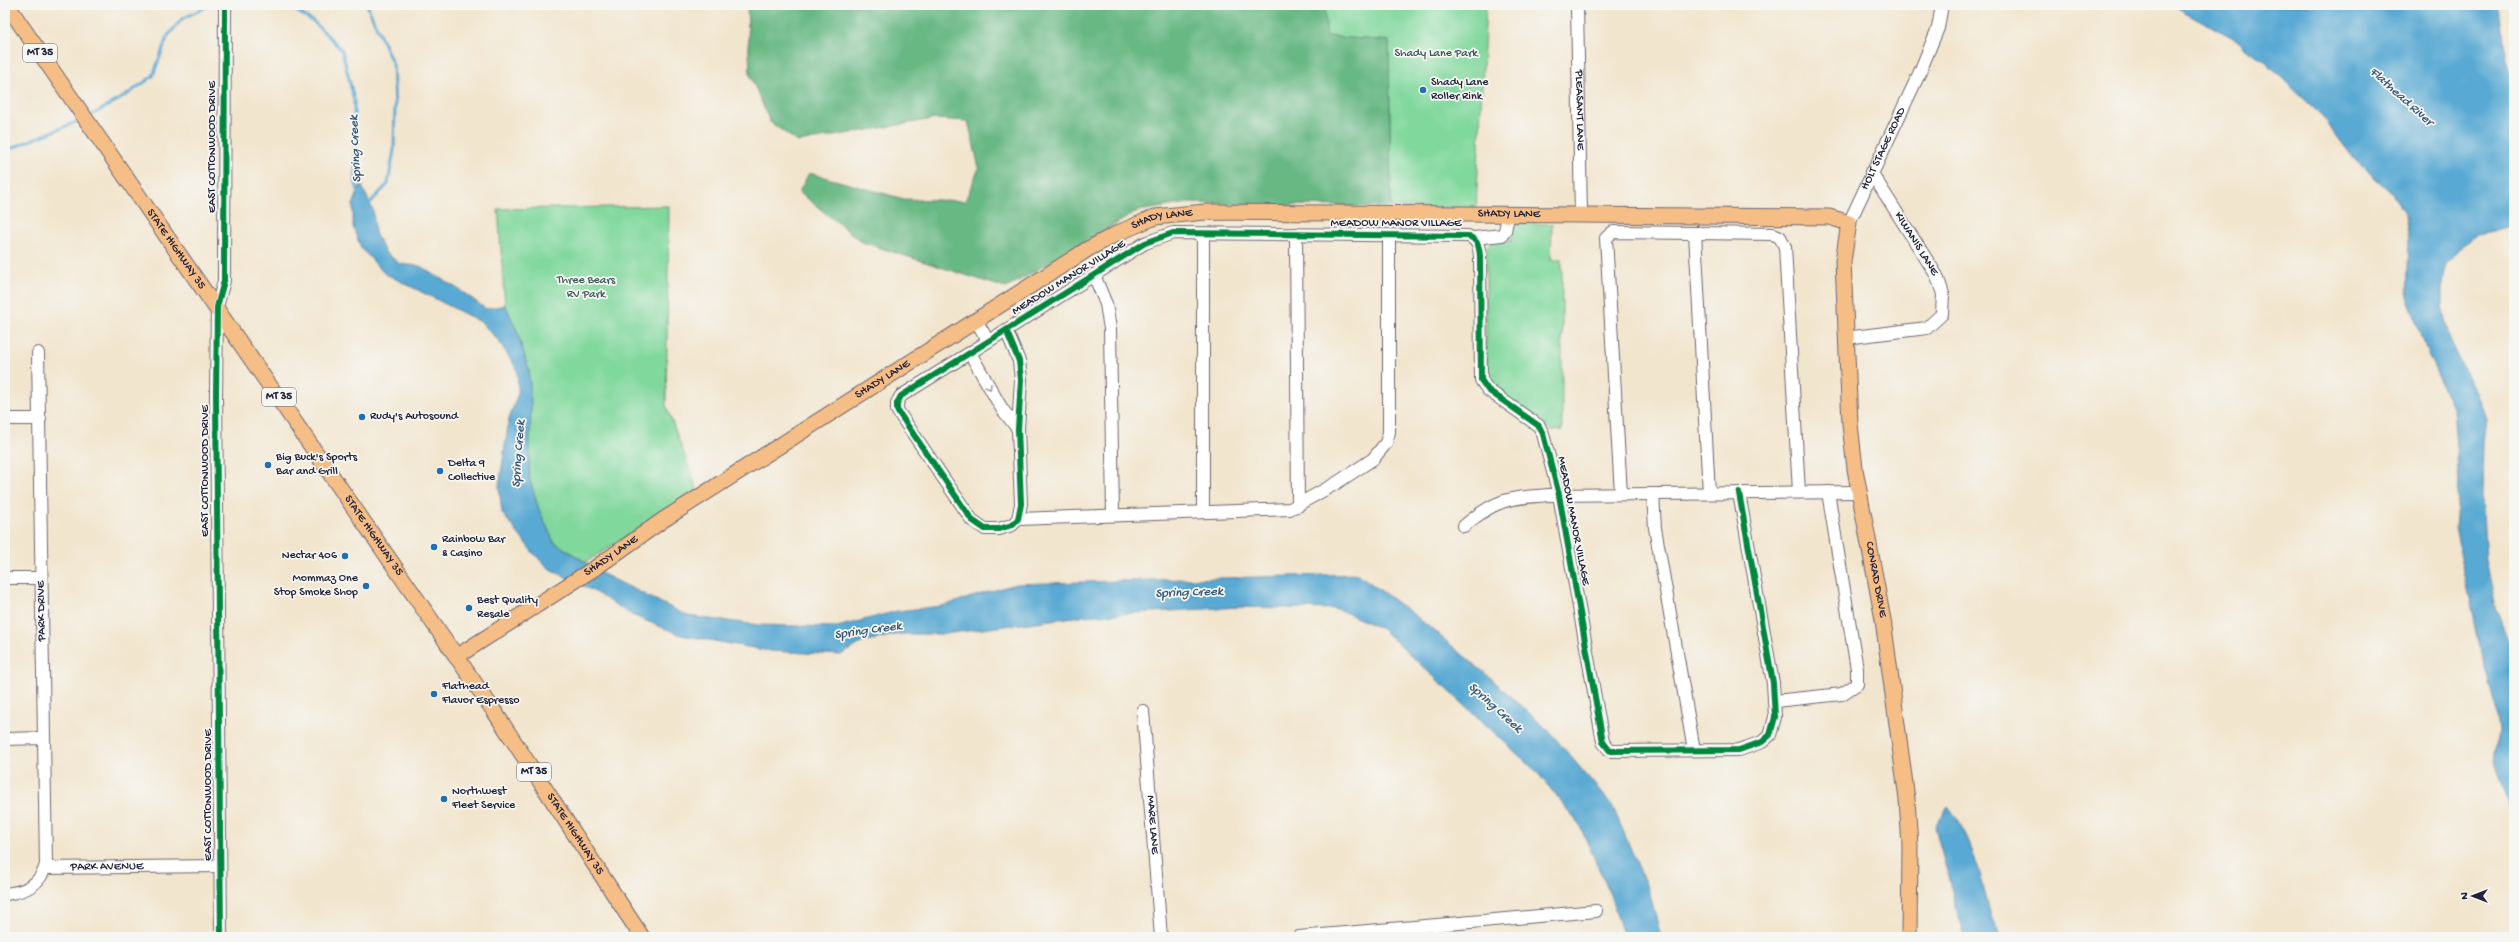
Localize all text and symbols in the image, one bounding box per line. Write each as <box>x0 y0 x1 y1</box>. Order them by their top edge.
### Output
road number: MT 35 <box>23 44 57 62</box>
park label: Shady Lane Park <box>1394 47 1479 61</box>
water label: Flathead River <box>2366 65 2438 131</box>
street label: PLEASANT LANE <box>1571 69 1587 151</box>
place label: Shady Lane Roller Rink <box>1431 76 1489 104</box>
street label: EAST COTTONWOOD DRIVE <box>206 80 220 213</box>
marker: Shady Lane Roller Rink <box>1418 85 1428 95</box>
street label: HOLT STAGE ROAD <box>1858 105 1909 192</box>
water label: Spring Creek <box>347 114 365 183</box>
street label: SHADY LANE <box>1129 206 1194 233</box>
street label: STATE HIGHWAY 35 <box>143 207 208 292</box>
street label: SHADY LANE <box>1478 207 1541 222</box>
street label: KIWANIS LANE <box>1891 209 1941 279</box>
street label: MEADOW MANOR VILLAGE <box>1330 217 1462 231</box>
street label: MEADOW MANOR VILLAGE <box>1010 237 1129 319</box>
park label: Three Bears RV Park <box>556 274 616 302</box>
street label: SHADY LANE <box>853 357 913 403</box>
one-way arrow <box>985 383 992 390</box>
road number: MT 35 <box>262 388 296 406</box>
street label: EAST COTTONWOOD DRIVE <box>199 404 213 537</box>
place label: Rudy's Autosound <box>370 410 459 424</box>
marker: Rudy's Autosound <box>357 412 367 422</box>
water label: Spring Creek <box>509 419 529 488</box>
place label: Big Buck's Sports Bar and Grill <box>275 451 358 479</box>
street label: MEADOW MANOR VILLAGE <box>1554 455 1592 587</box>
place label: Delta 9 Collective <box>447 457 496 485</box>
marker: Big Buck's Sports Bar and Grill <box>263 460 273 470</box>
marker: Delta 9 Collective <box>435 466 445 476</box>
street label: STATE HIGHWAY 35 <box>341 493 406 579</box>
street label: SHADY LANE <box>582 532 641 580</box>
place label: Rainbow Bar & Casino <box>442 533 507 561</box>
street label: CONRAD DRIVE <box>1862 540 1889 619</box>
marker: Rainbow Bar & Casino <box>429 542 439 552</box>
place label: Nectar 406 <box>282 549 338 563</box>
marker: Nectar 406 <box>340 551 350 561</box>
place label: Mommaz One Stop Smoke Shop <box>274 572 359 600</box>
street label: PARK DRIVE <box>34 580 50 642</box>
marker: Mommaz One Stop Smoke Shop <box>361 581 371 591</box>
water label: Spring Creek <box>1155 584 1224 602</box>
place label: Best Quality Resale <box>476 594 538 622</box>
marker: Best Quality Resale <box>464 603 474 613</box>
water label: Spring Creek <box>834 619 904 643</box>
place label: Flathead Flavor Espresso <box>441 680 519 708</box>
water label: Spring Creek <box>1465 680 1526 737</box>
marker: Flathead Flavor Espresso <box>429 689 439 699</box>
street label: EAST COTTONWOOD DRIVE <box>202 728 216 861</box>
road number: MT 35 <box>517 763 551 781</box>
place label: Northwest Fleet Service <box>451 785 516 813</box>
street label: STATE HIGHWAY 35 <box>543 791 607 878</box>
marker: Northwest Fleet Service <box>439 794 449 804</box>
street label: MARE LANE <box>1143 795 1161 855</box>
street label: PARK AVENUE <box>69 860 144 875</box>
north arrow <box>2453 876 2493 916</box>
text: N <box>2459 892 2471 900</box>

